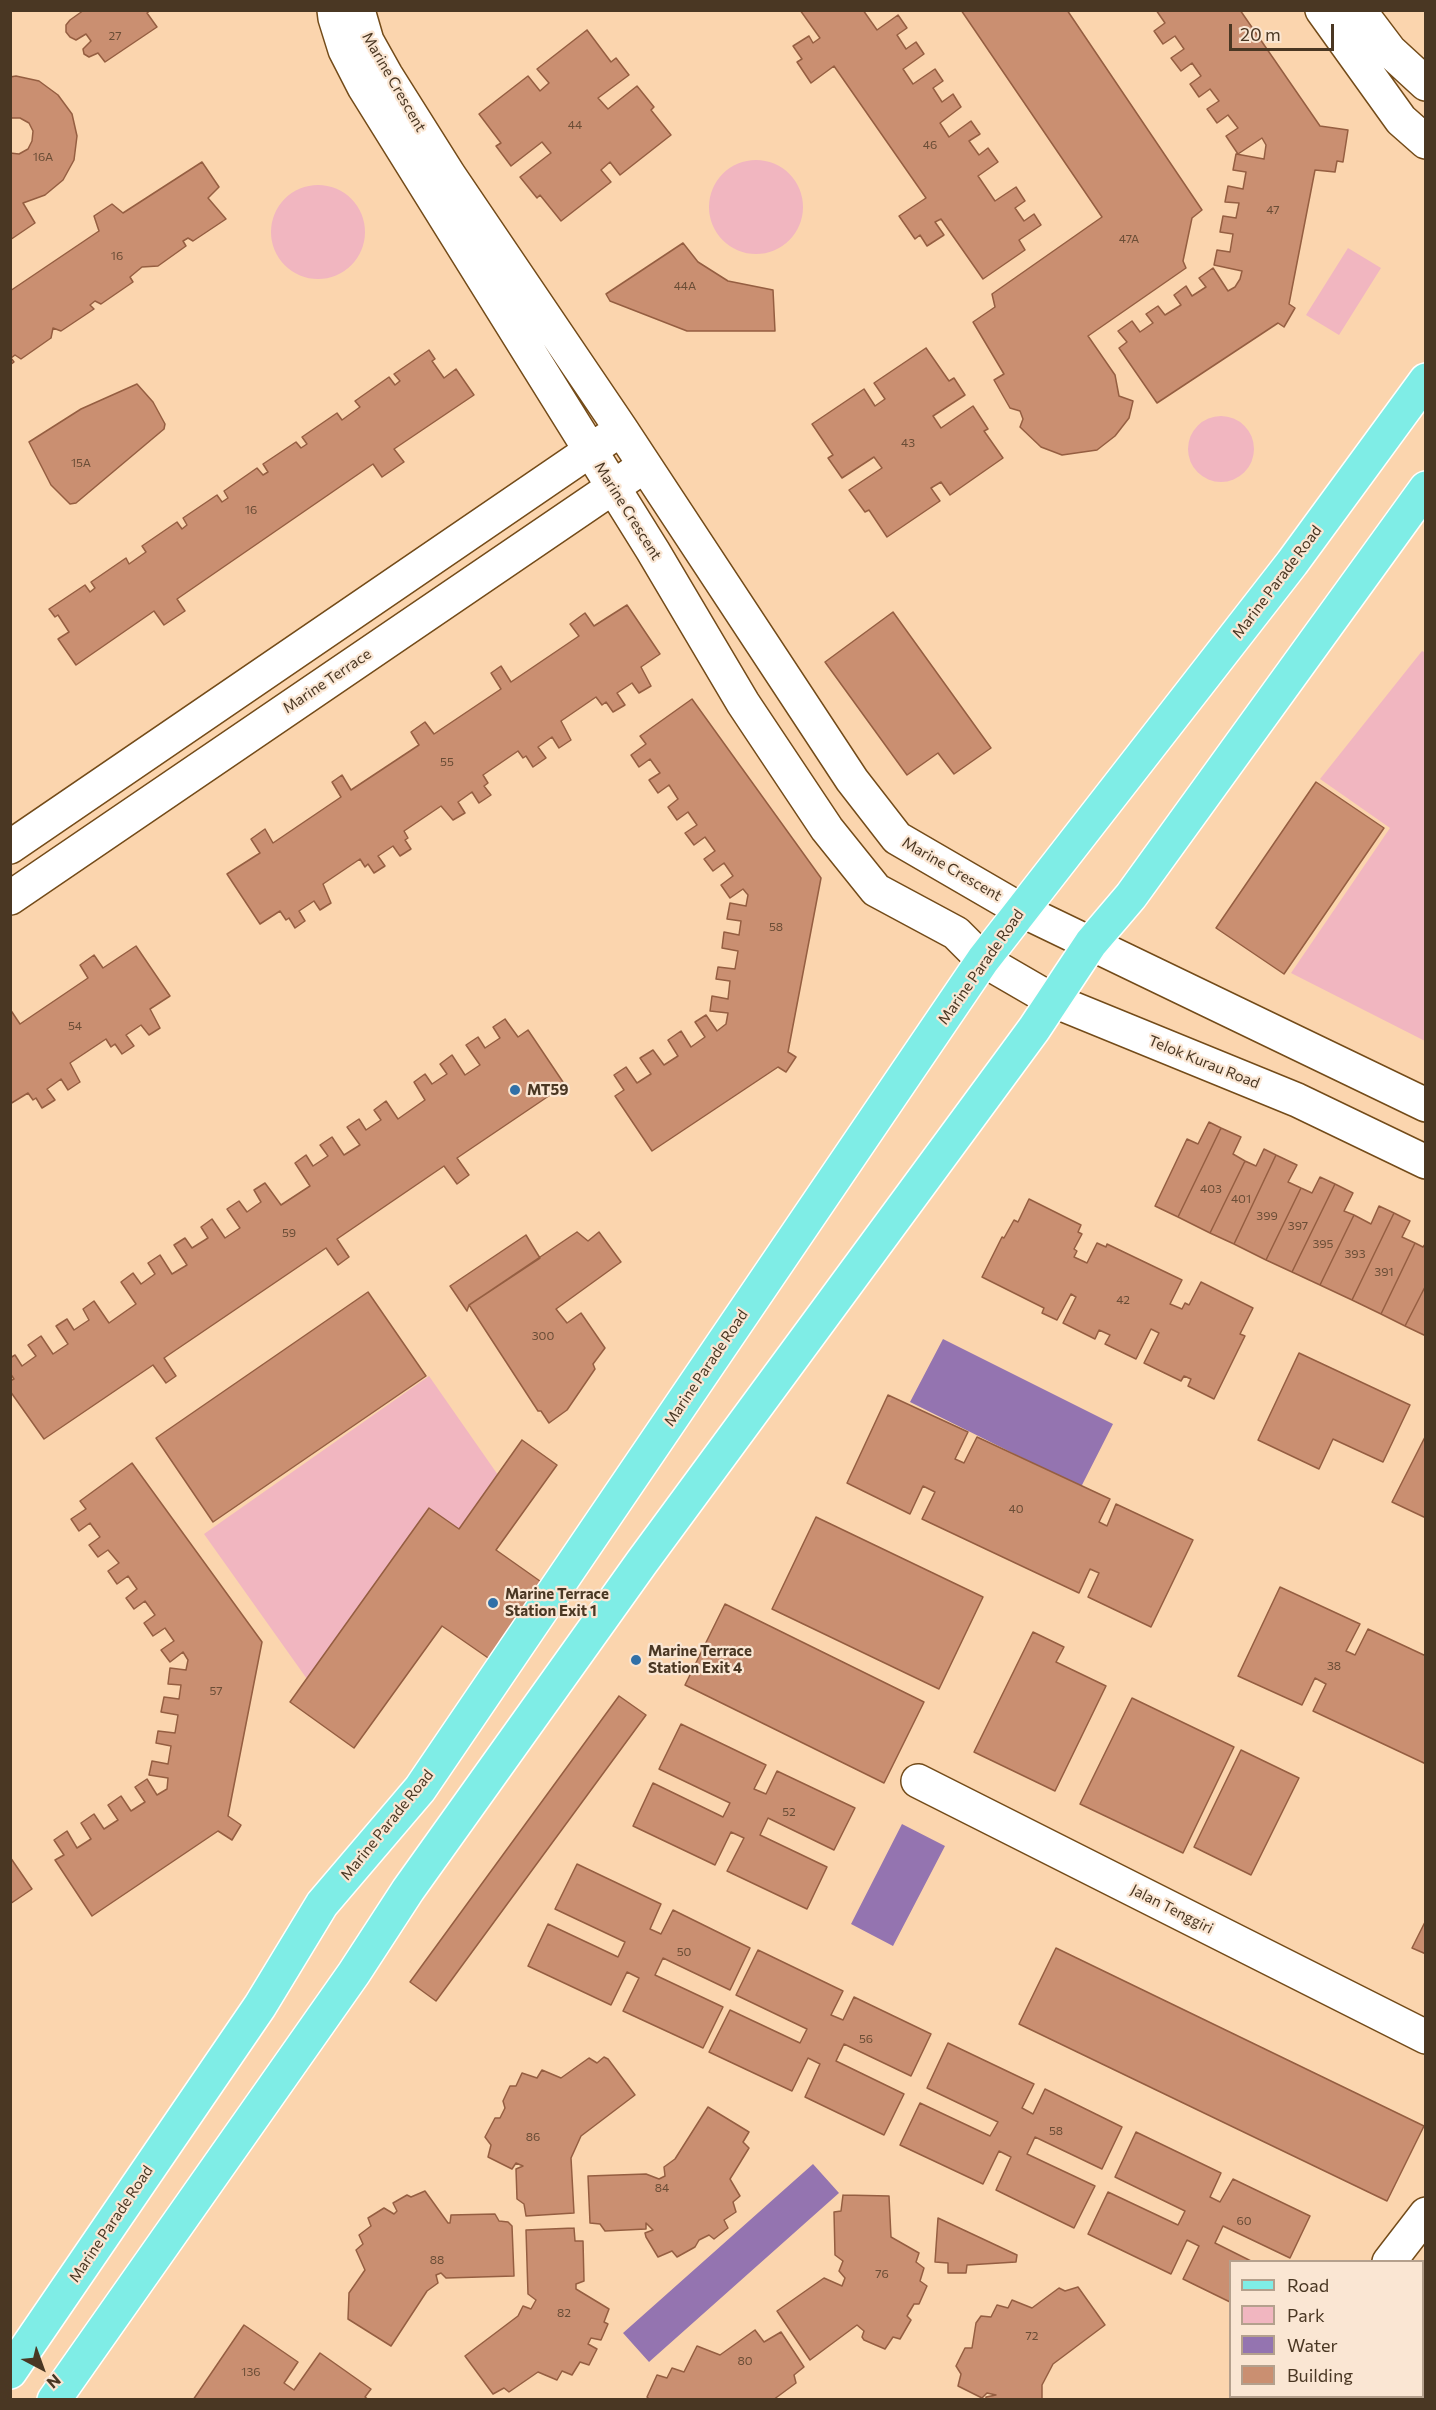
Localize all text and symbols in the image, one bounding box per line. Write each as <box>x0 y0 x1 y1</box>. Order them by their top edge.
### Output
scale bar <box>1232 12 1337 50</box>
text: 20 m <box>1240 23 1281 45</box>
house number: 27 <box>109 29 121 43</box>
street label: Marine Crescent <box>358 29 430 135</box>
house number: 44 <box>568 118 582 132</box>
house number: 46 <box>923 138 937 152</box>
house number: 16A <box>33 150 53 164</box>
house number: 47 <box>1266 203 1280 217</box>
house number: 47A <box>1119 232 1139 246</box>
house number: 16 <box>111 249 123 263</box>
house number: 44A <box>674 279 696 293</box>
house number: 43 <box>901 436 915 450</box>
house number: 15A <box>71 456 91 470</box>
street label: Marine Crescent <box>591 459 665 563</box>
house number: 16 <box>245 503 257 517</box>
street label: Marine Parade Road <box>1229 522 1325 642</box>
street label: Marine Terrace <box>279 645 375 717</box>
house number: 55 <box>440 755 454 769</box>
street label: Marine Crescent <box>899 833 1005 905</box>
street label: Marine Parade Road <box>934 906 1028 1028</box>
house number: 58 <box>769 920 783 934</box>
house number: 54 <box>68 1019 82 1033</box>
street label: Telok Kurau Road <box>1146 1031 1262 1093</box>
place label: MT59 <box>527 1081 568 1099</box>
marker: MT59 <box>508 1083 522 1097</box>
house number: 403 <box>1200 1182 1222 1196</box>
house number: 401 <box>1231 1192 1251 1206</box>
house number: 399 <box>1256 1209 1278 1223</box>
house number: 397 <box>1288 1219 1308 1233</box>
house number: 59 <box>282 1226 296 1240</box>
house number: 395 <box>1312 1237 1334 1251</box>
house number: 393 <box>1345 1247 1365 1261</box>
house number: 391 <box>1374 1265 1394 1279</box>
house number: 42 <box>1116 1293 1130 1307</box>
street label: Marine Parade Road <box>660 1306 752 1430</box>
house number: 300 <box>532 1329 554 1343</box>
house number: 40 <box>1008 1502 1024 1516</box>
place label: Marine Terrace Station Exit 1 <box>505 1585 609 1620</box>
marker: Marine Terrace Station Exit 1 <box>486 1596 500 1610</box>
place label: Marine Terrace Station Exit 4 <box>648 1642 752 1677</box>
marker: Marine Terrace Station Exit 4 <box>629 1653 643 1667</box>
house number: 38 <box>1327 1659 1341 1673</box>
house number: 57 <box>209 1684 223 1698</box>
street label: Marine Parade Road <box>337 1766 437 1884</box>
house number: 52 <box>782 1805 796 1819</box>
street label: Jalan Tenggiri <box>1128 1880 1216 1938</box>
house number: 50 <box>677 1945 691 1959</box>
house number: 56 <box>859 2032 873 2046</box>
house number: 58 <box>1049 2124 1063 2138</box>
house number: 86 <box>526 2130 540 2144</box>
street label: Marine Parade Road <box>65 2162 157 2286</box>
house number: 84 <box>655 2181 669 2195</box>
house number: 60 <box>1236 2214 1252 2228</box>
house number: 88 <box>430 2253 444 2267</box>
legend <box>1229 2260 1424 2398</box>
house number: 76 <box>875 2267 889 2281</box>
text: Road <box>1287 2274 1329 2296</box>
text: Park <box>1287 2304 1325 2326</box>
house number: 82 <box>557 2306 571 2320</box>
house number: 72 <box>1026 2329 1038 2343</box>
text: Water <box>1287 2334 1338 2356</box>
north arrow <box>12 2338 72 2398</box>
house number: 80 <box>737 2354 753 2368</box>
text: Building <box>1287 2364 1353 2386</box>
house number: 136 <box>241 2365 261 2379</box>
text: N <box>43 2371 65 2393</box>

